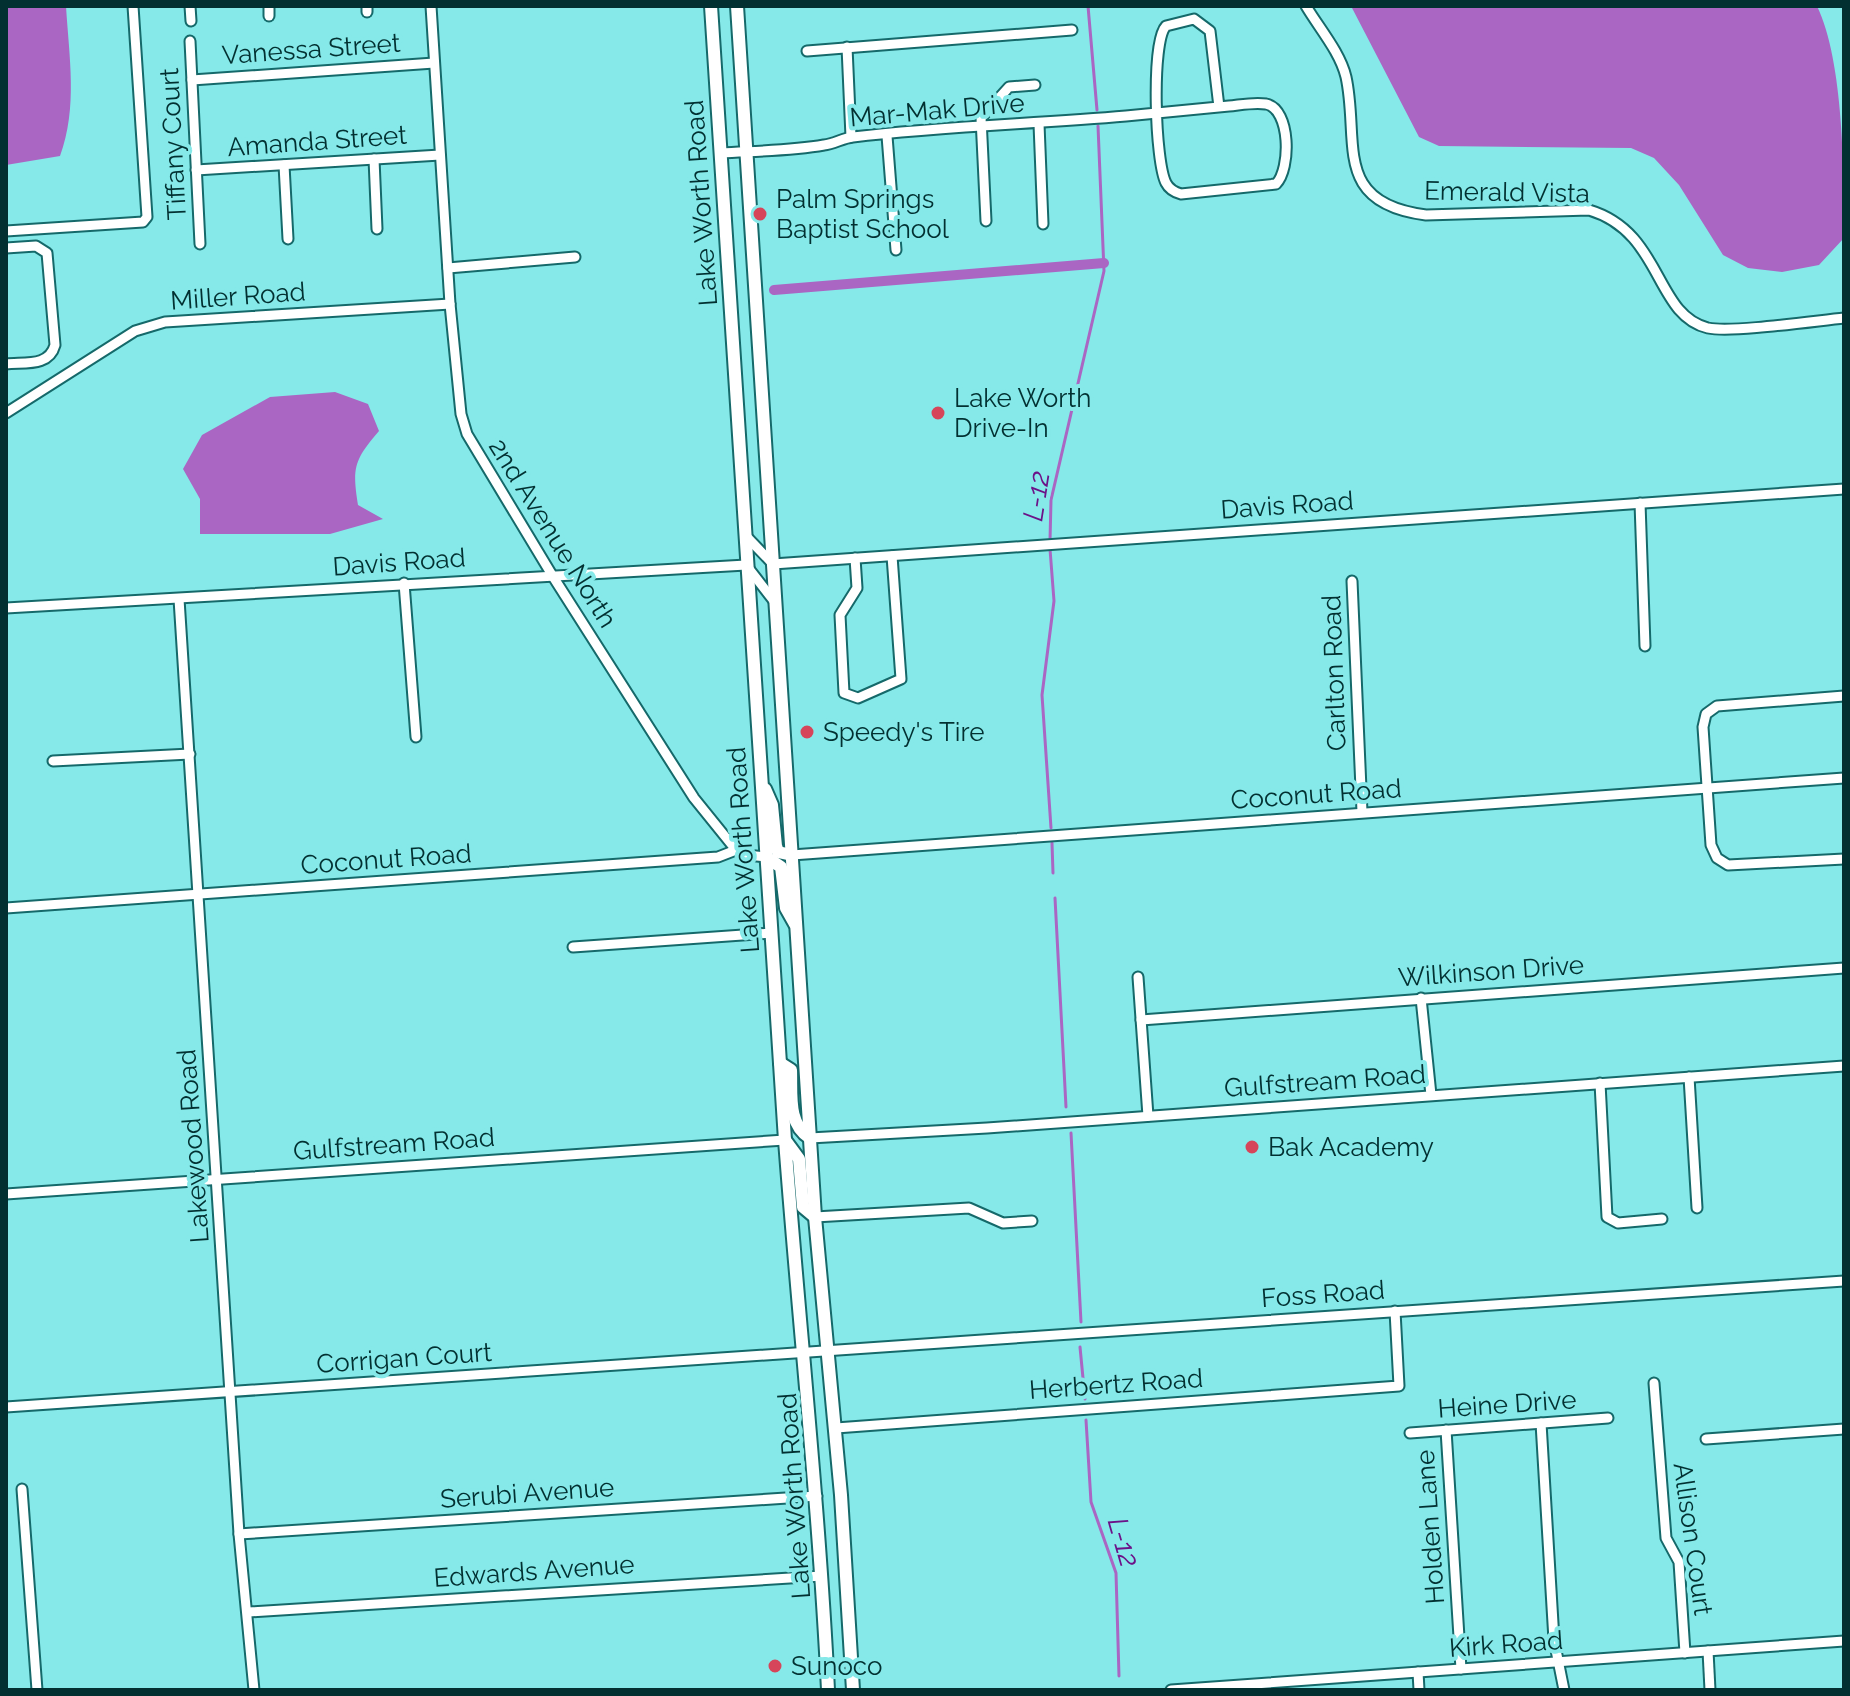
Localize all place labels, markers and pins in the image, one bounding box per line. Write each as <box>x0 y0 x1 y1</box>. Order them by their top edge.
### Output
place label: Palm Springs Baptist School <box>776 184 950 244</box>
marker: Palm Springs Baptist School <box>751 205 769 223</box>
place label: Lake Worth Drive-In <box>954 383 1091 443</box>
marker: Lake Worth Drive-In <box>929 404 947 422</box>
place label: Speedy's Tire <box>823 717 984 747</box>
marker: Speedy's Tire <box>798 723 816 741</box>
place label: Bak Academy <box>1268 1132 1434 1162</box>
marker: Bak Academy <box>1243 1138 1261 1156</box>
place label: Sunoco <box>791 1651 882 1681</box>
marker: Sunoco <box>766 1657 784 1675</box>

